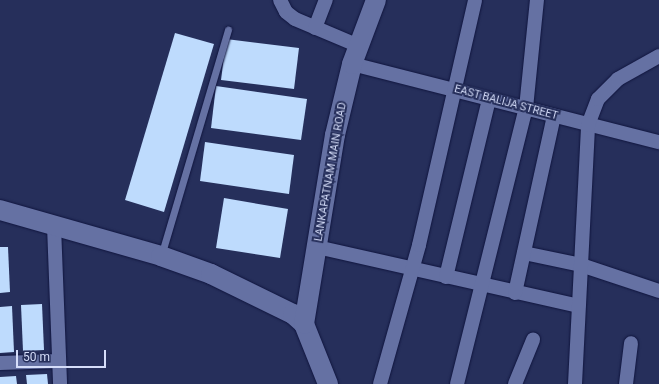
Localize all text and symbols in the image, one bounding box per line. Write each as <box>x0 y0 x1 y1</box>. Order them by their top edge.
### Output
street label: EAST BALIJA STREET <box>453 83 559 123</box>
street label: LANKAPATNAM MAIN ROAD <box>312 101 350 243</box>
scale bar <box>18 342 108 368</box>
text: 50 m <box>23 350 50 364</box>

